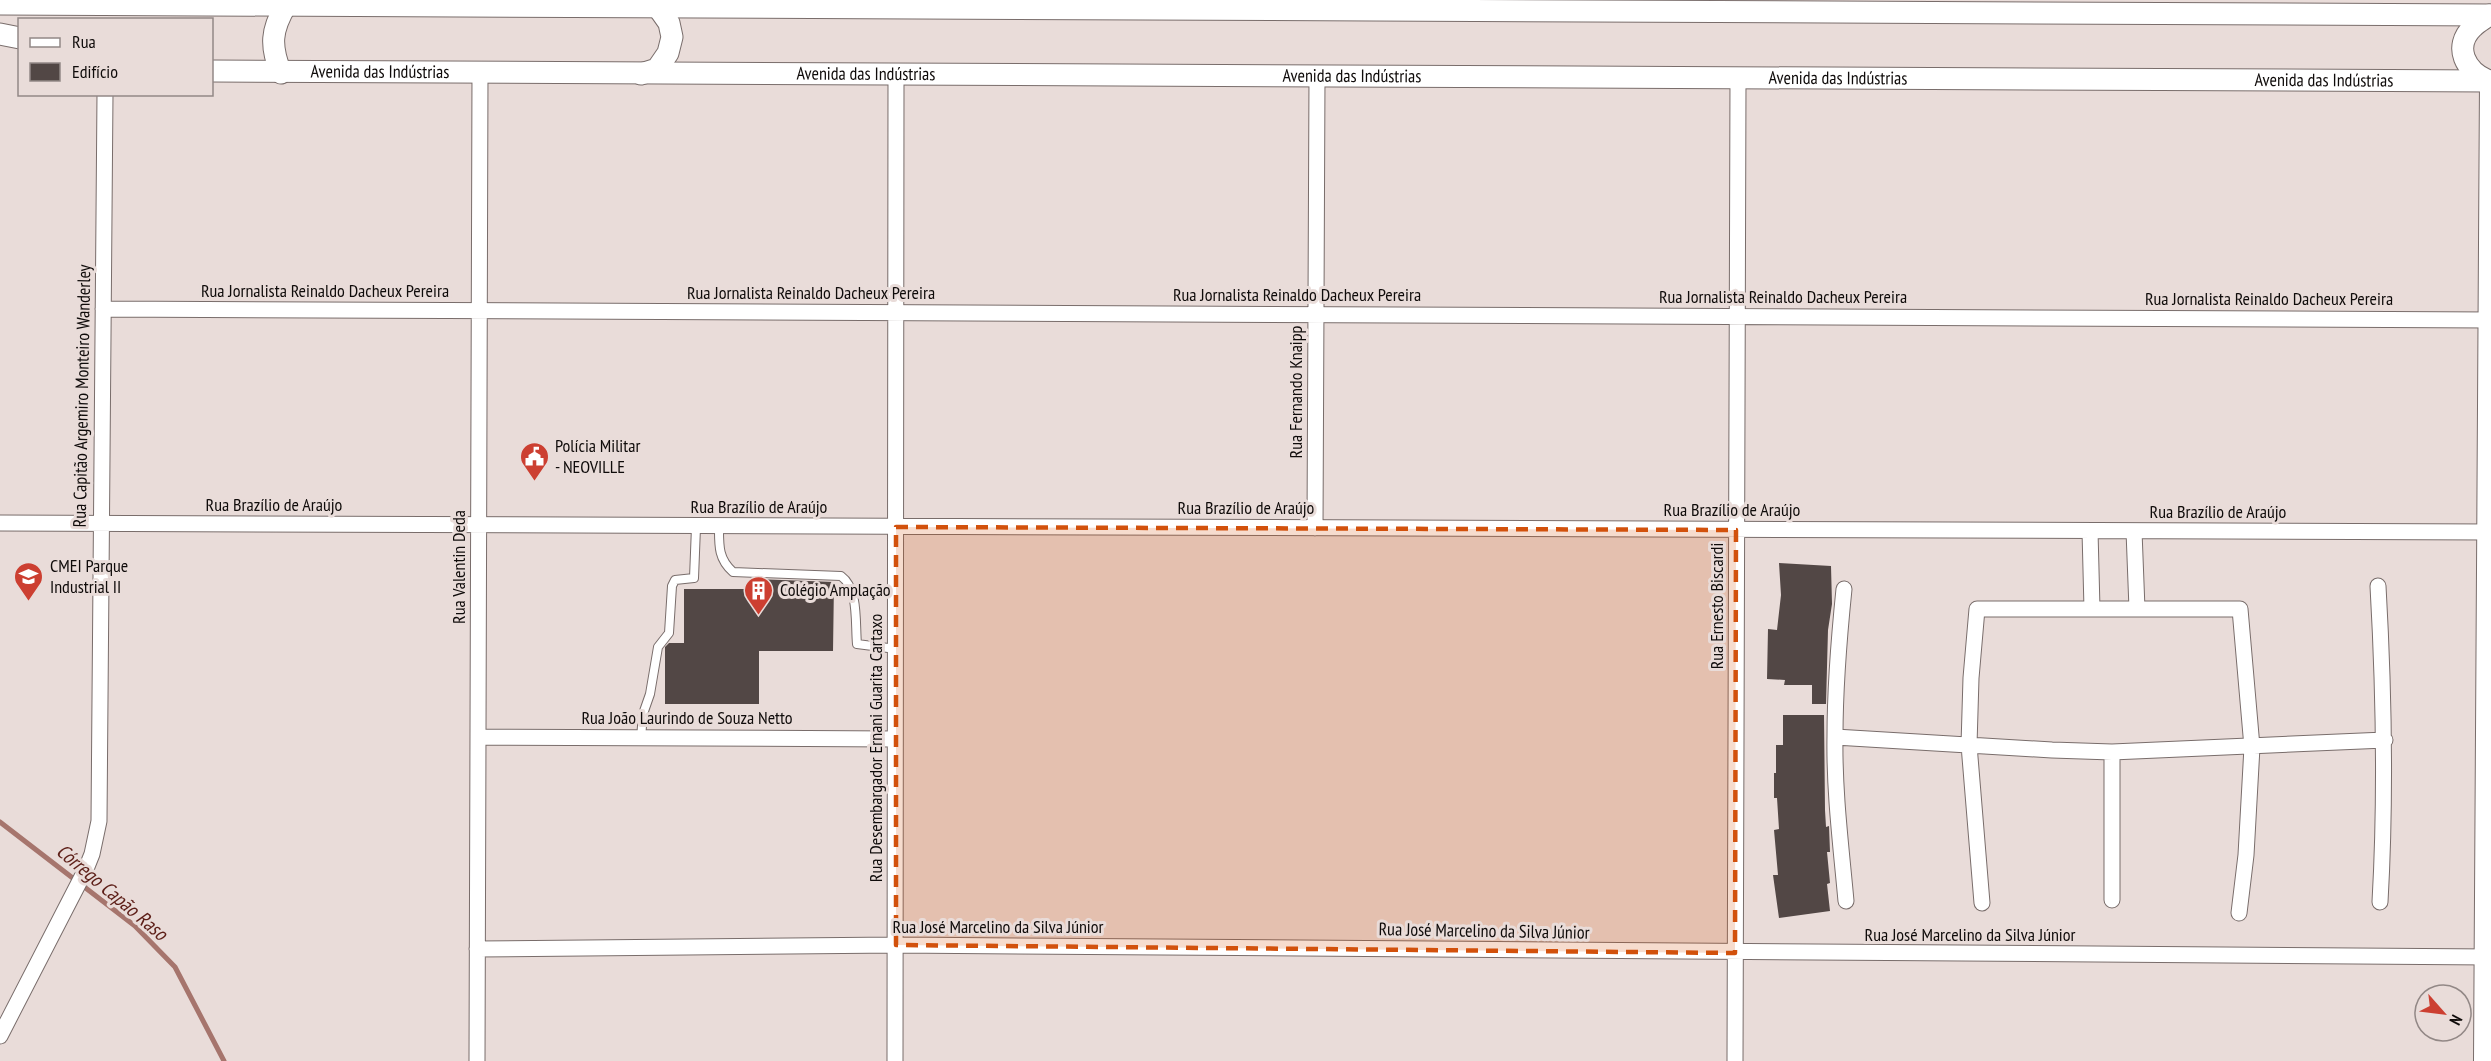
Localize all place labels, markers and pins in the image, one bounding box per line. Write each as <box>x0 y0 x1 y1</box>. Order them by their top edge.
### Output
place label: Polícia Militar - NEOVILLE <box>555 434 640 478</box>
public building icon: Polícia Militar - NEOVILLE <box>518 440 550 482</box>
place label: CMEI Parque Industrial II <box>50 554 128 598</box>
school or university icon: CMEI Parque Industrial II <box>13 560 45 602</box>
building icon: Colégio Amplação <box>743 574 775 616</box>
place label: Colégio Amplação <box>780 578 891 601</box>

